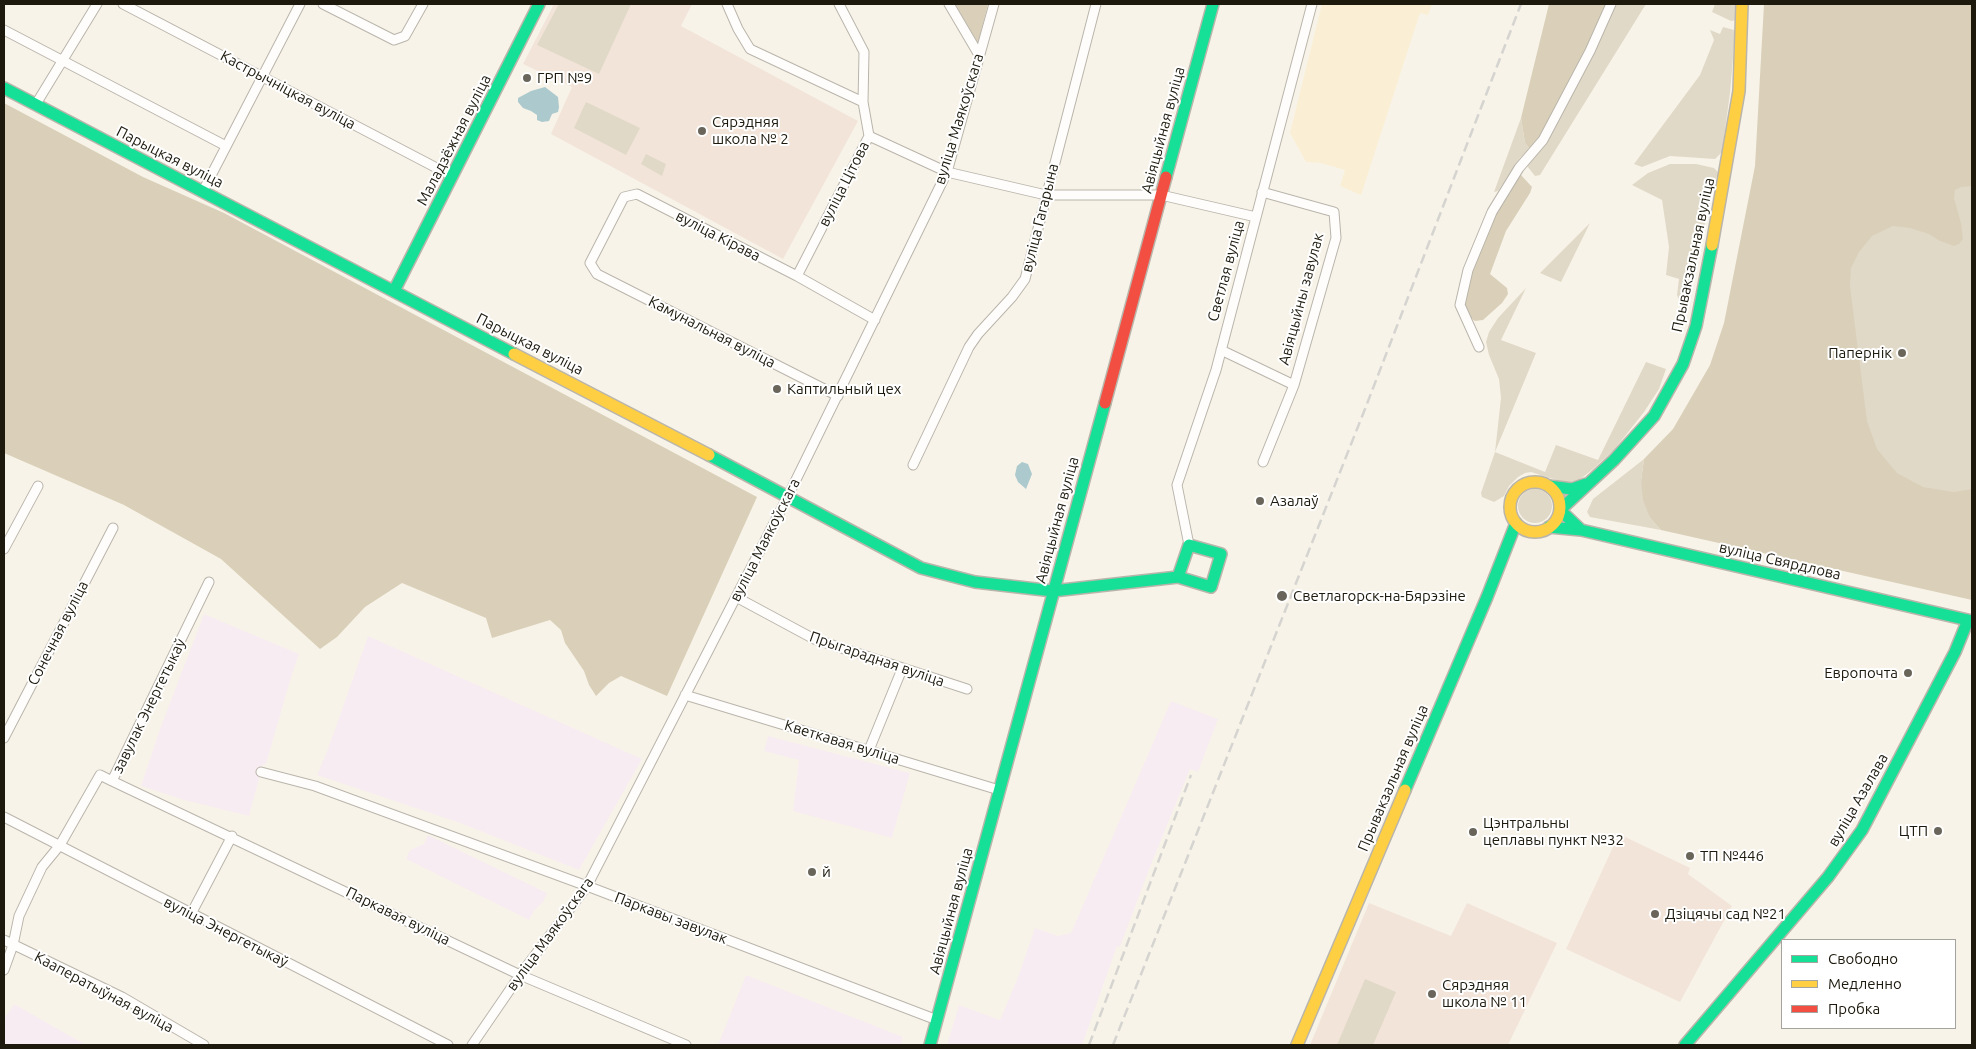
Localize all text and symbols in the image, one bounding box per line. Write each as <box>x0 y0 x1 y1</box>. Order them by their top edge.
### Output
street label: Кастрычніцкая вуліца <box>217 47 359 133</box>
street label: вуліца Маякоўскага <box>931 51 987 187</box>
street label: Авіяцыйная вуліца <box>1137 65 1189 195</box>
place label: ГРП №9 <box>537 69 592 87</box>
street label: Маладзёжная вуліца <box>413 71 495 209</box>
marker: ГРП №9 <box>521 72 533 84</box>
place label: Сярэдняя школа № 2 <box>712 113 789 148</box>
street label: Парыцкая вуліца <box>113 122 227 192</box>
marker: Сярэдняя школа № 2 <box>696 125 708 137</box>
street label: вуліца Цітова <box>815 138 873 230</box>
street label: вуліца Гагарына <box>1018 162 1062 274</box>
street label: Прывакзальная вуліца <box>1668 176 1718 334</box>
street label: вуліца Кірава <box>673 207 763 265</box>
street label: Светлая вуліца <box>1204 218 1248 324</box>
street label: Авіяцыйны завулак <box>1275 231 1327 367</box>
street label: Камунальная вуліца <box>646 292 778 372</box>
street label: Парыцкая вуліца <box>473 309 587 379</box>
place label: Папернік <box>1828 344 1892 362</box>
marker: Папернік <box>1896 347 1908 359</box>
place label: Каптильный цех <box>787 380 901 398</box>
marker: Каптильный цех <box>771 383 783 395</box>
street label: Авіяцыйная вуліца <box>1031 455 1083 585</box>
street label: вуліца Маякоўскага <box>726 475 804 605</box>
place label: Азалаў <box>1270 492 1318 510</box>
marker: Азалаў <box>1254 495 1266 507</box>
street label: вуліца Свярдлова <box>1717 538 1843 584</box>
street label: Сонечная вуліца <box>24 578 92 688</box>
place label: Светлагорск-на-Бярэзіне <box>1293 587 1466 605</box>
marker: Светлагорск-на-Бярэзіне <box>1275 589 1289 603</box>
street label: Прыгарадная вуліца <box>807 627 947 691</box>
street label: завулак Энергетыкаў <box>109 636 189 776</box>
place label: Европочта <box>1824 664 1898 682</box>
marker: Европочта <box>1902 667 1914 679</box>
street label: Прывакзальная вуліца <box>1354 702 1432 854</box>
street label: Кветкавая вуліца <box>782 716 902 768</box>
street label: вуліца Азалава <box>1824 750 1892 850</box>
place label: Цэнтральны цеплавы пункт №32 <box>1483 814 1624 849</box>
place label: ЦТП <box>1899 822 1928 840</box>
marker: ЦТП <box>1932 825 1944 837</box>
marker: Цэнтральны цеплавы пункт №32 <box>1467 826 1479 838</box>
street label: Авіяцыйная вуліца <box>925 846 977 976</box>
place label: ТП №446 <box>1700 847 1764 865</box>
marker: ТП №446 <box>1684 850 1696 862</box>
place label: й <box>822 863 831 881</box>
marker: й <box>806 866 818 878</box>
street label: вуліца Маякоўскага <box>503 874 597 994</box>
street label: Паркавая вуліца <box>343 883 453 949</box>
street label: Паркавы завулак <box>612 888 730 948</box>
street label: вуліца Энергетыкаў <box>161 893 291 971</box>
place label: Дзіцячы сад №21 <box>1665 905 1786 923</box>
marker: Дзіцячы сад №21 <box>1649 908 1661 920</box>
legend <box>1781 939 1956 1029</box>
street label: Кааператыўная вуліца <box>31 948 177 1036</box>
text: Свободно <box>1828 950 1898 967</box>
text: Медленно <box>1828 975 1902 992</box>
place label: Сярэдняя школа № 11 <box>1442 976 1527 1011</box>
marker: Сярэдняя школа № 11 <box>1426 988 1438 1000</box>
text: Пробка <box>1828 1000 1880 1017</box>

